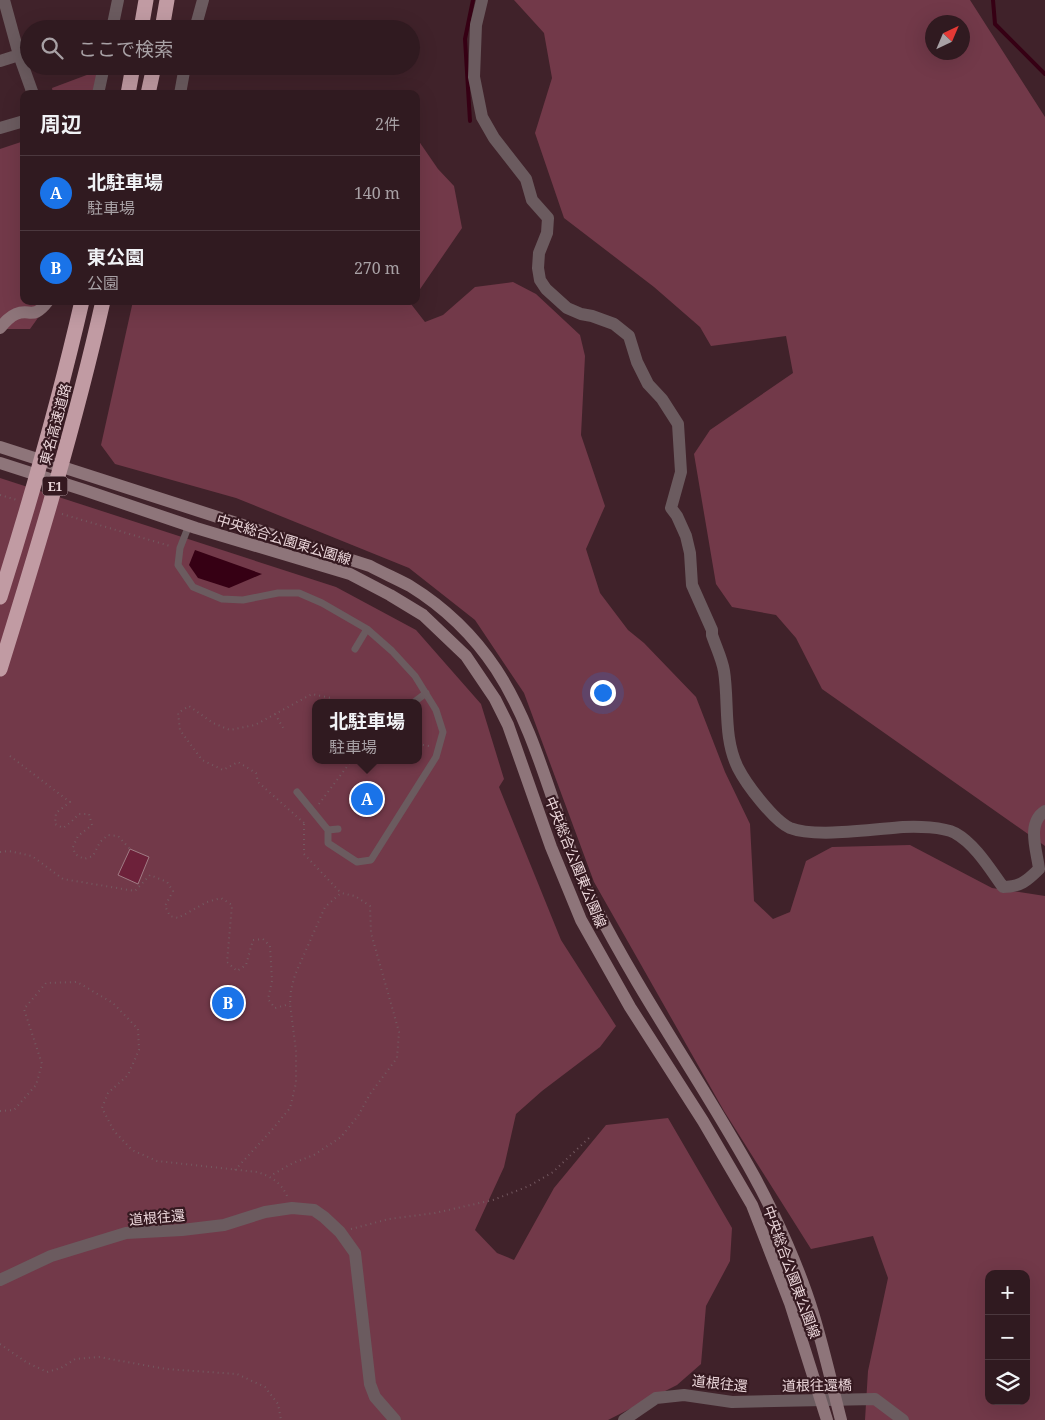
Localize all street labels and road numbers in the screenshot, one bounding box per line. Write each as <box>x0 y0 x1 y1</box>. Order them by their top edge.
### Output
street label: 東名高速道路 <box>35 381 75 467</box>
road number: E1 <box>42 476 68 496</box>
street label: 中央総合公園東公園線 <box>214 509 354 569</box>
street label: 中央総合公園東公園線 <box>541 794 611 930</box>
street label: 中央総合公園東公園線 <box>759 1203 825 1341</box>
street label: 道根往還 <box>128 1205 186 1229</box>
street label: 道根往還 <box>691 1371 749 1395</box>
street label: 道根往還橋 <box>782 1375 852 1395</box>

